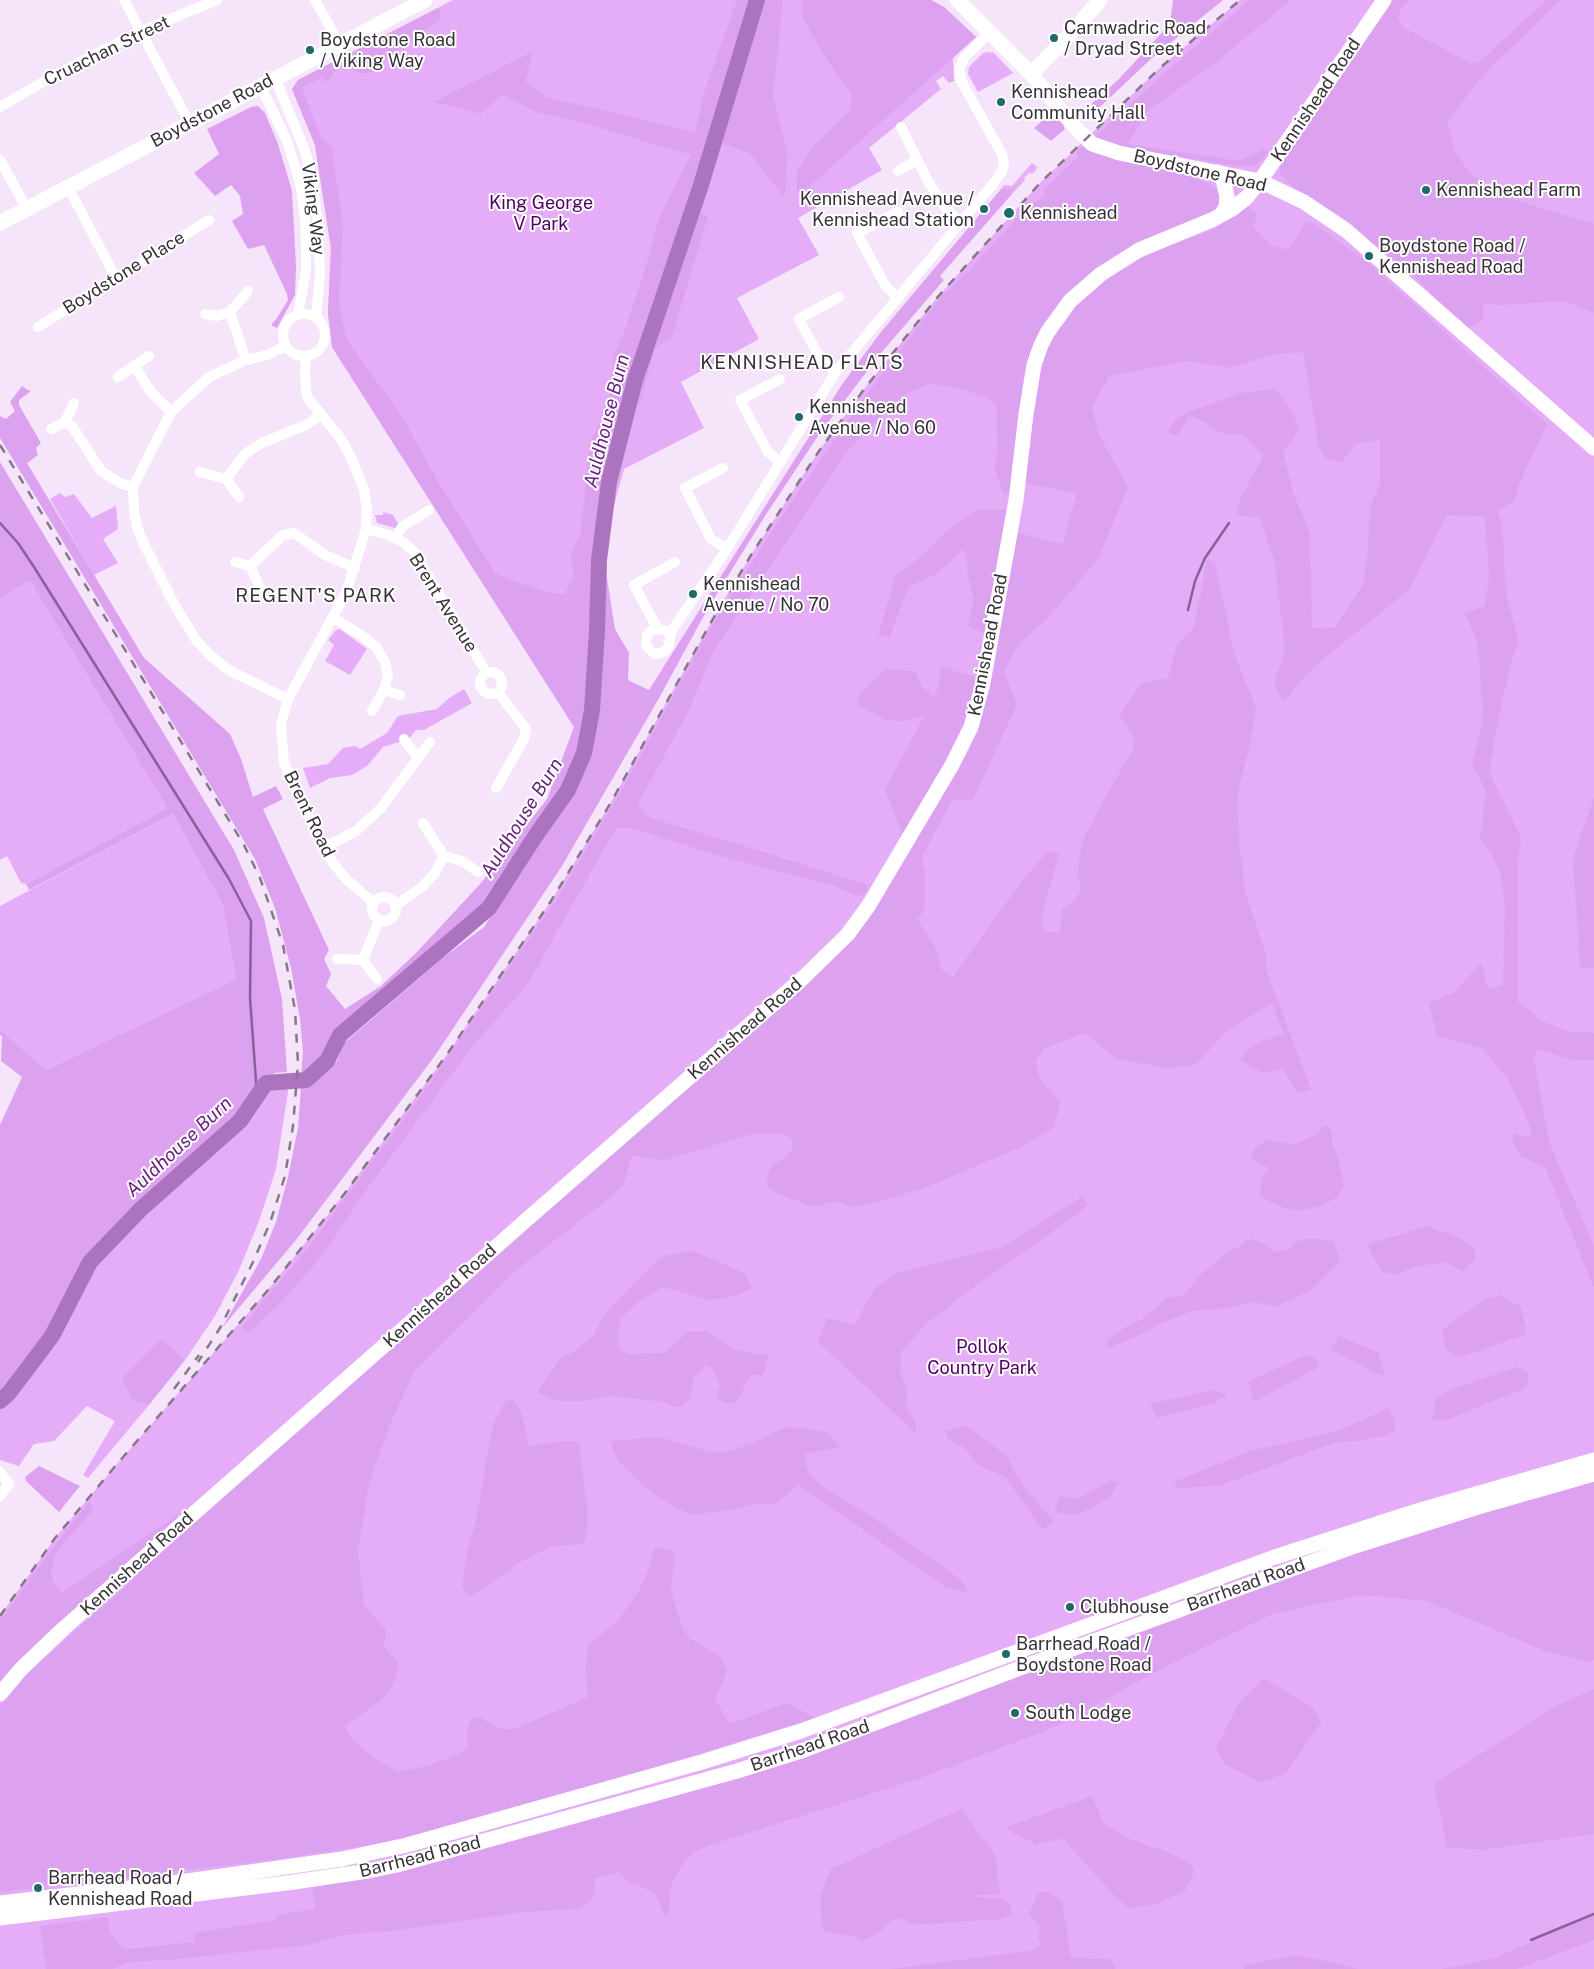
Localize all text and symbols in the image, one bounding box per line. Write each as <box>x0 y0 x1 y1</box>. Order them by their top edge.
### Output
street label: Cruachan Street <box>41 11 173 91</box>
place label: Carnwadric Road / Dryad Street <box>1064 17 1206 59</box>
place label: Boydstone Road / Viking Way <box>320 29 456 72</box>
marker: Carnwadric Road / Dryad Street <box>1048 32 1060 44</box>
street label: Kennishead Road <box>1267 34 1365 166</box>
marker: Boydstone Road / Viking Way <box>304 44 316 56</box>
street label: Boydstone Road <box>147 70 277 152</box>
place label: Kennishead Community Hall <box>1011 81 1145 124</box>
marker: Kennishead Community Hall <box>995 96 1007 108</box>
street label: Boydstone Road <box>1131 145 1269 197</box>
street label: Viking Way <box>297 162 329 256</box>
place label: Kennishead Farm <box>1436 179 1581 201</box>
marker: Kennishead Farm <box>1420 184 1432 196</box>
place label: Kennishead Avenue / Kennishead Station <box>800 188 974 230</box>
park label: King George V Park <box>489 192 593 234</box>
place label: Kennishead <box>1020 202 1117 224</box>
marker: Kennishead Avenue / Kennishead Station <box>978 203 990 215</box>
marker: Kennishead <box>1002 206 1016 220</box>
street label: Boydstone Place <box>59 227 189 319</box>
place label: Boydstone Road / Kennishead Road <box>1379 235 1525 278</box>
marker: Boydstone Road / Kennishead Road <box>1363 250 1375 262</box>
water label: Auldhouse Burn <box>579 352 635 490</box>
district label: KENNISHEAD FLATS <box>698 352 906 374</box>
place label: Kennishead Avenue / No 60 <box>809 396 936 438</box>
marker: Kennishead Avenue / No 60 <box>793 411 805 423</box>
street label: Brent Avenue <box>404 550 482 656</box>
street label: Kennishead Road <box>964 572 1012 718</box>
place label: Kennishead Avenue / No 70 <box>703 573 829 616</box>
district label: REGENT'S PARK <box>234 585 398 607</box>
marker: Kennishead Avenue / No 70 <box>687 588 699 600</box>
water label: Auldhouse Burn <box>476 754 568 882</box>
street label: Brent Road <box>279 767 339 861</box>
street label: Kennishead Road <box>683 973 807 1085</box>
water label: Auldhouse Burn <box>121 1092 237 1202</box>
street label: Kennishead Road <box>379 1240 501 1352</box>
park label: Pollok Country Park <box>927 1336 1037 1378</box>
street label: Kennishead Road <box>76 1508 198 1620</box>
street label: Barrhead Road <box>1184 1554 1308 1616</box>
place label: Clubhouse <box>1080 1596 1169 1618</box>
marker: Clubhouse <box>1064 1601 1076 1613</box>
place label: Barrhead Road / Boydstone Road <box>1016 1633 1152 1676</box>
marker: Barrhead Road / Boydstone Road <box>1000 1648 1012 1660</box>
place label: South Lodge <box>1025 1702 1131 1724</box>
marker: South Lodge <box>1009 1707 1021 1719</box>
street label: Barrhead Road <box>748 1716 872 1776</box>
street label: Barrhead Road <box>357 1831 483 1883</box>
place label: Barrhead Road / Kennishead Road <box>48 1867 192 1910</box>
marker: Barrhead Road / Kennishead Road <box>32 1882 44 1894</box>

